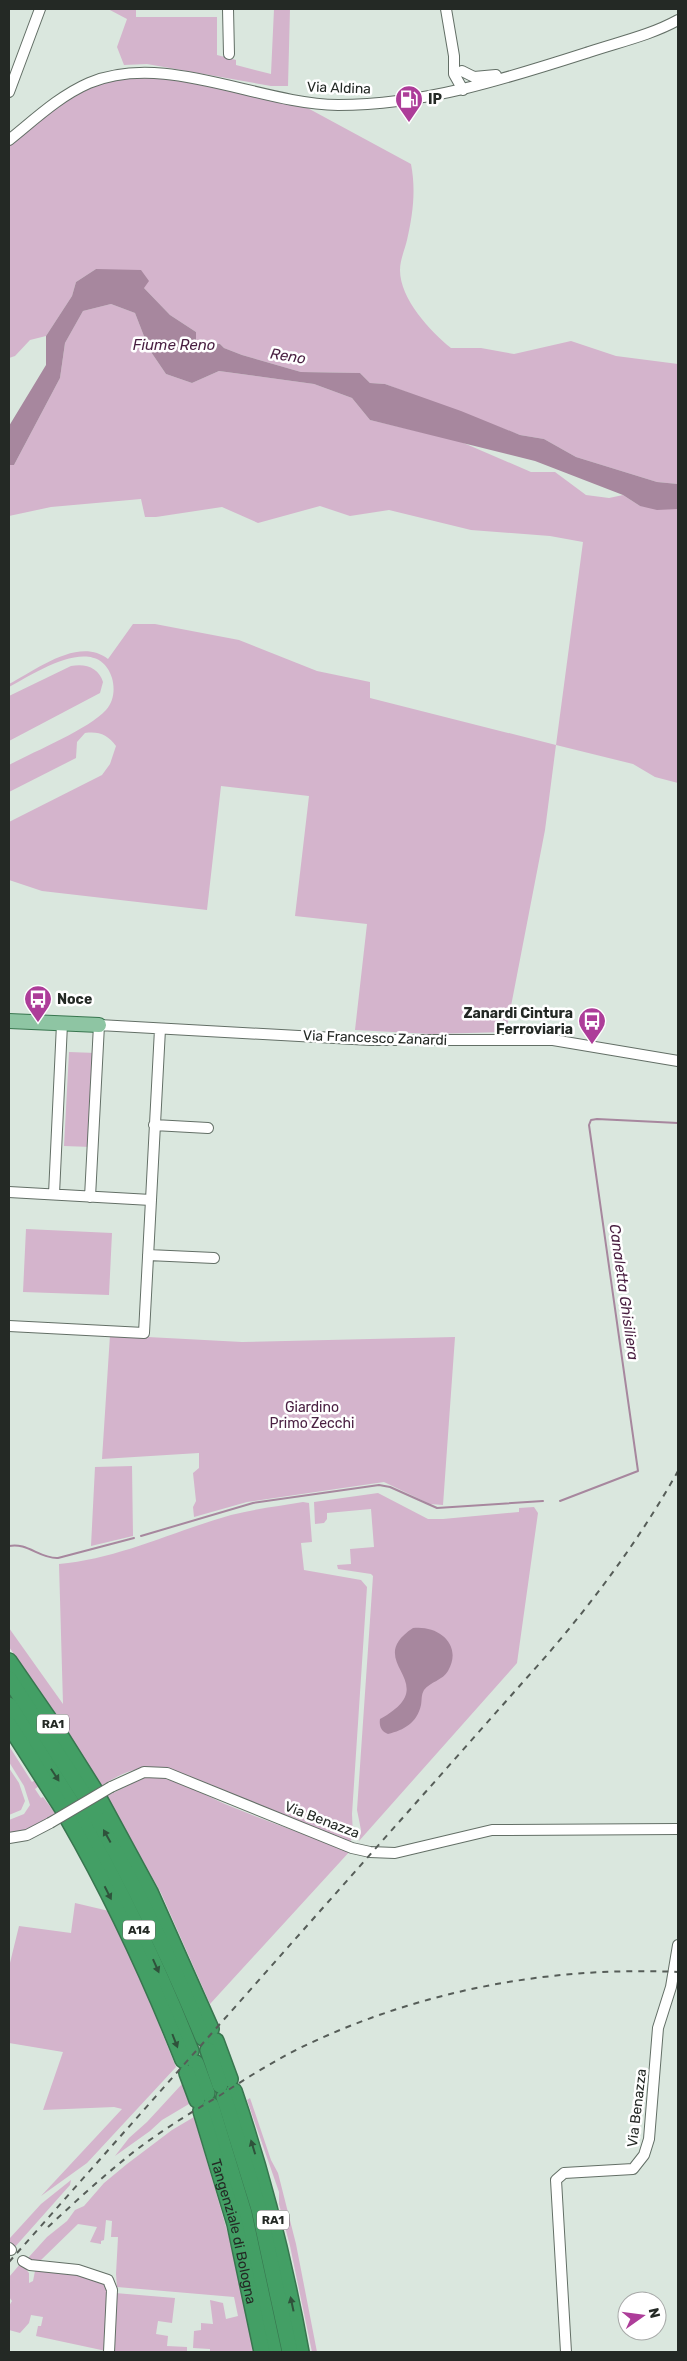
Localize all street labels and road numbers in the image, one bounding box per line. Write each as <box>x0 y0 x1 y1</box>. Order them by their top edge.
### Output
street label: Via Aldina <box>307 78 371 98</box>
street label: Via Francesco Zanardi <box>303 1027 447 1049</box>
road number: RA1 <box>37 1715 69 1734</box>
street label: Via Benazza <box>282 1798 362 1842</box>
road number: A14 <box>123 1920 155 1940</box>
street label: Via Benazza <box>624 2068 650 2148</box>
street label: Tangenziale di Bologna <box>207 2157 260 2306</box>
road number: RA1 <box>257 2210 289 2230</box>

